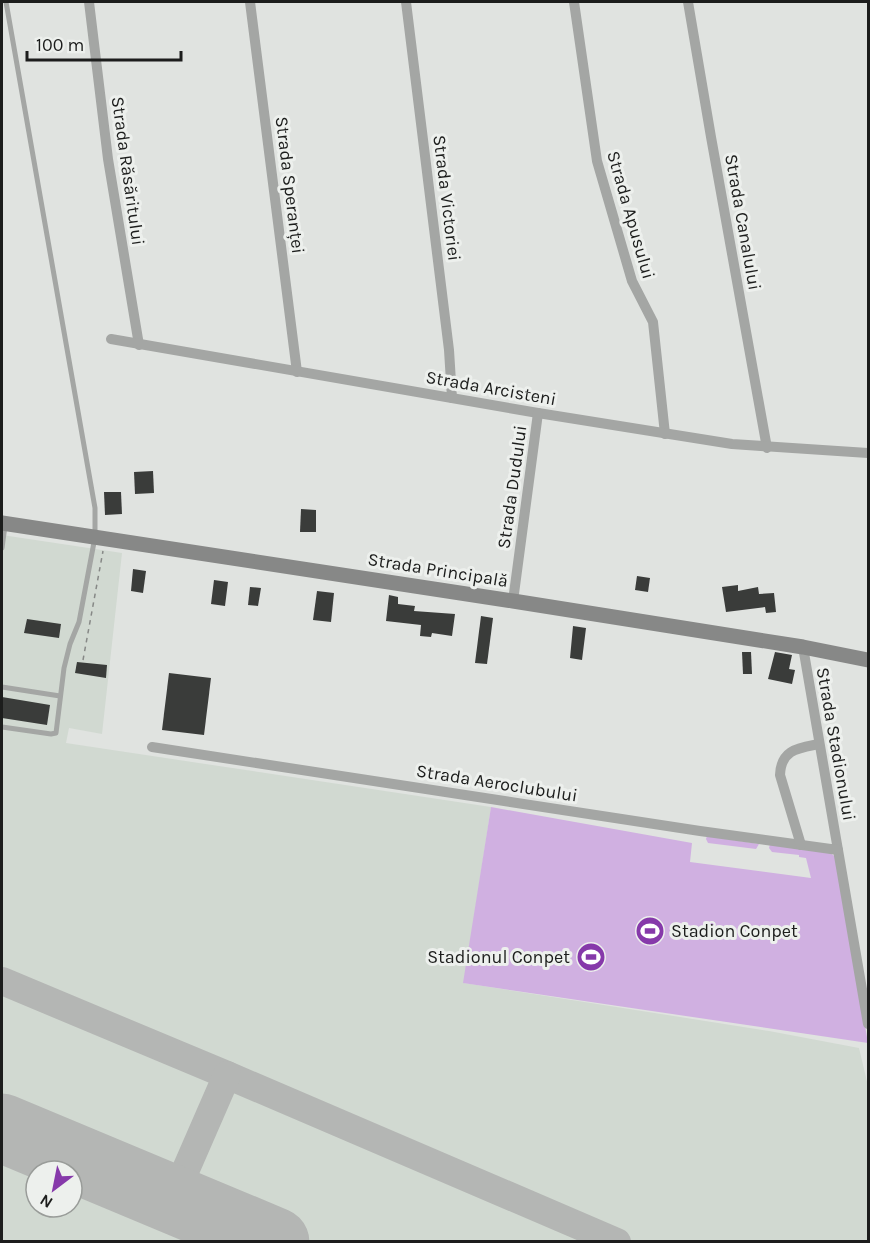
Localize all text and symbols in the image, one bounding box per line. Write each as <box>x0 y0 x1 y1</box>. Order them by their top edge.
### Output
scale bar <box>27 24 182 62</box>
text: 100 m <box>36 34 84 56</box>
street label: Strada Răsăritului <box>107 95 149 247</box>
street label: Strada Speranței <box>271 115 309 255</box>
street label: Strada Victoriei <box>428 134 466 262</box>
street label: Strada Apusului <box>602 148 660 282</box>
street label: Strada Canalului <box>720 152 766 292</box>
street label: Strada Arcisteni <box>424 366 558 410</box>
street label: Strada Dudului <box>492 424 532 550</box>
street label: Strada Principală <box>366 548 510 592</box>
street label: Strada Stadionului <box>812 666 860 822</box>
street label: Strada Aeroclubului <box>415 759 579 807</box>
sports icon: Stadion Conpet <box>634 915 666 947</box>
place label: Stadion Conpet <box>671 920 798 942</box>
sports icon: Stadionul Conpet <box>575 941 607 973</box>
place label: Stadionul Conpet <box>427 946 570 968</box>
north arrow <box>24 1159 84 1219</box>
text: N <box>36 1190 56 1212</box>

